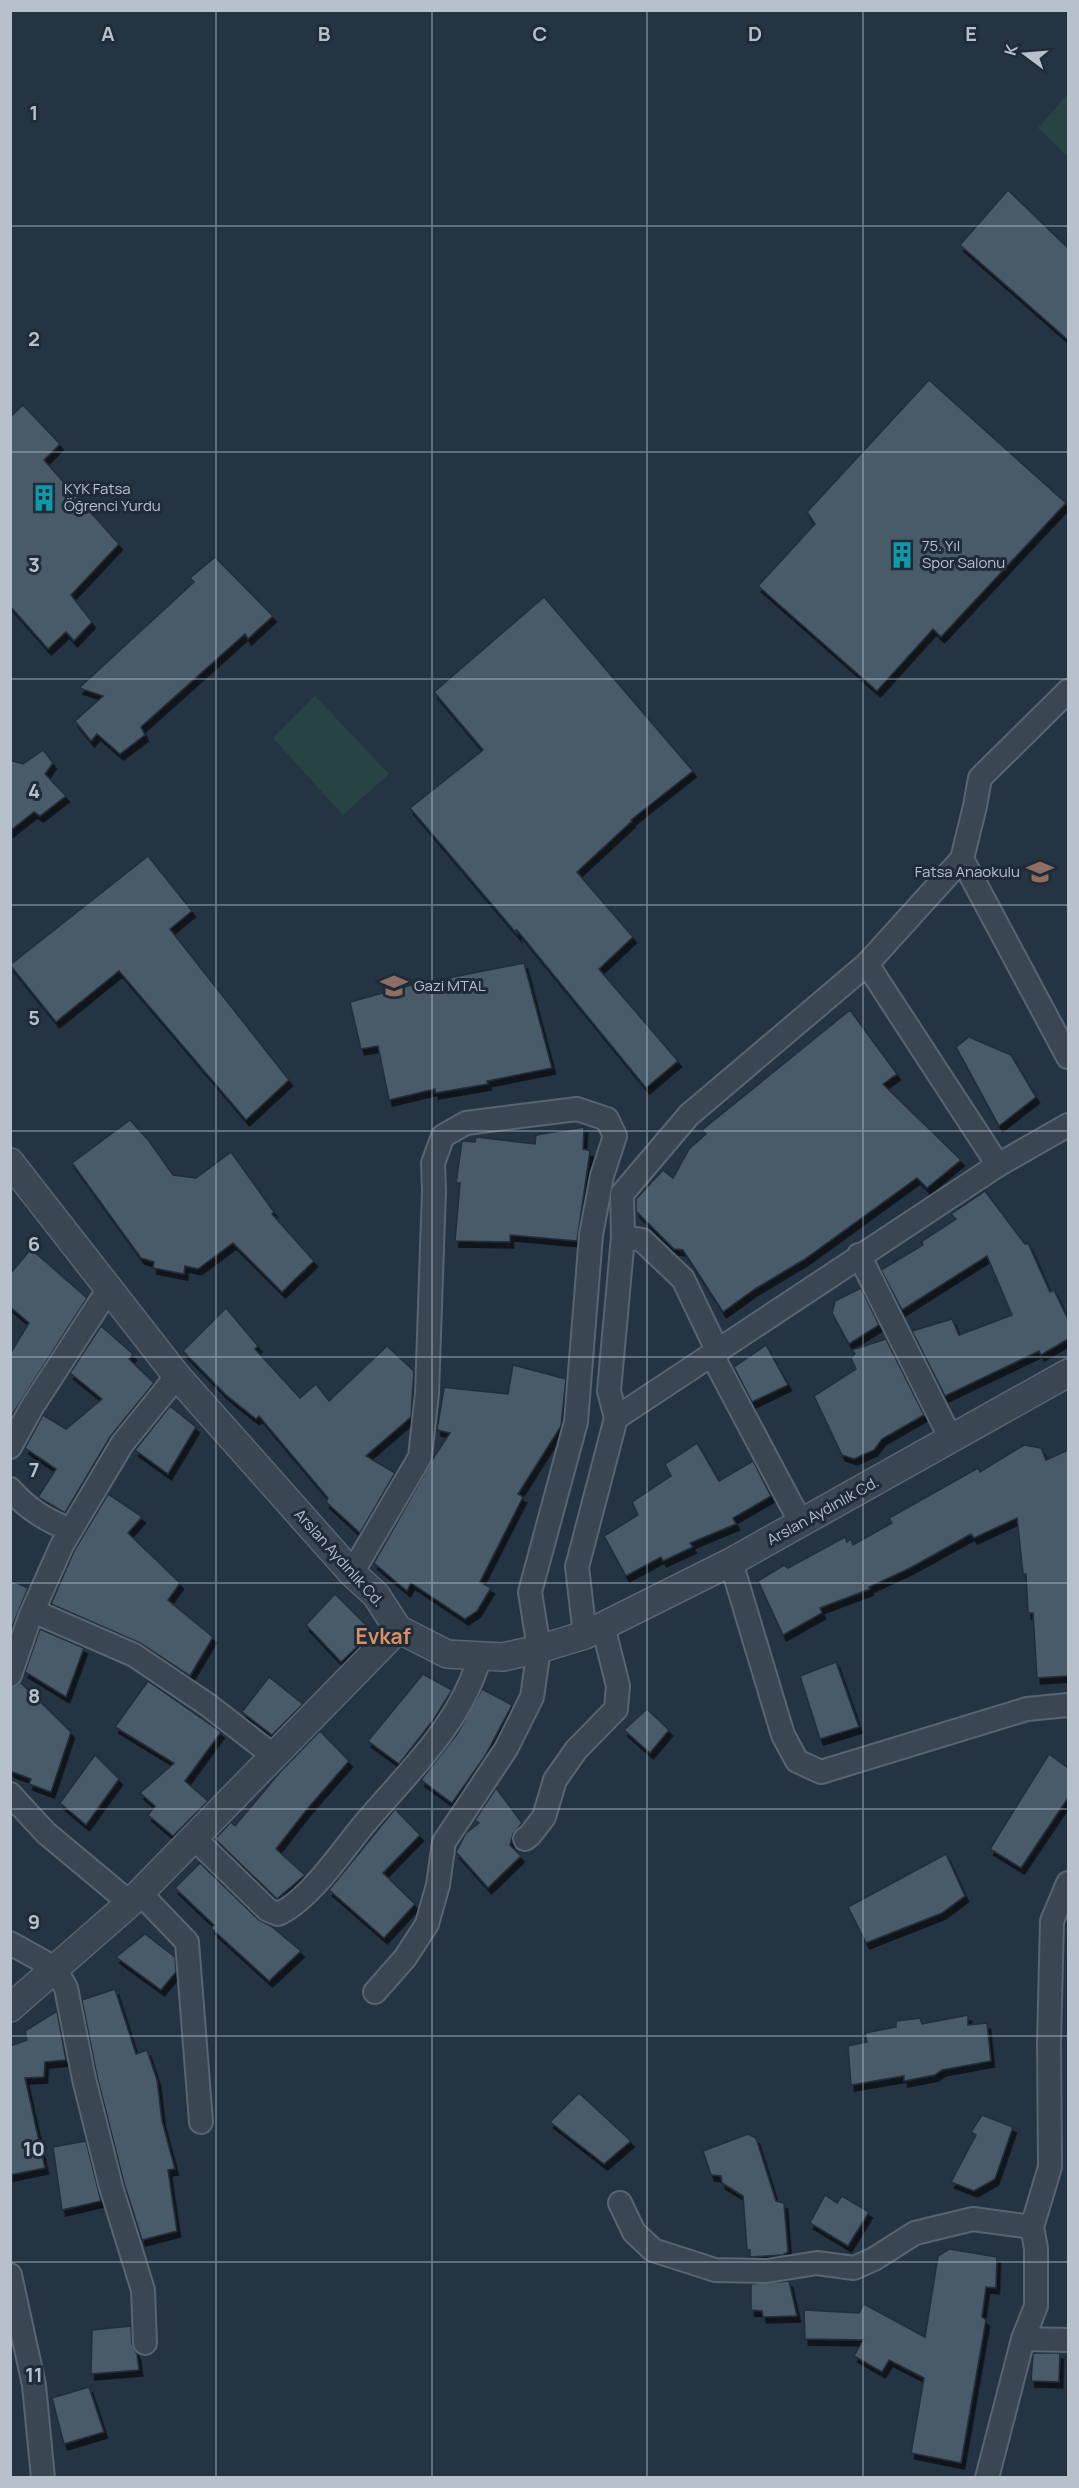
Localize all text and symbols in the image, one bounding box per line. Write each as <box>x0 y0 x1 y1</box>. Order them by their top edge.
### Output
text: A <box>101 20 115 47</box>
text: B <box>318 20 331 47</box>
text: C <box>533 20 547 47</box>
text: D <box>748 20 762 47</box>
text: E <box>965 20 977 47</box>
north arrow <box>995 24 1055 84</box>
text: K <box>999 41 1023 58</box>
text: 1 <box>30 99 38 126</box>
text: 2 <box>28 325 40 352</box>
place label: KYK Fatsa Öğrenci Yurdu <box>64 478 161 516</box>
building icon: KYK Fatsa Öğrenci Yurdu <box>29 483 59 513</box>
place label: 75. Yıl Spor Salonu <box>922 535 1005 573</box>
building icon: 75. Yıl Spor Salonu <box>887 540 917 570</box>
text: 3 <box>28 551 40 578</box>
text: 4 <box>28 777 40 804</box>
school or university icon: Fatsa Anaokulu <box>1025 857 1055 887</box>
place label: Fatsa Anaokulu <box>915 861 1020 882</box>
school or university icon: Gazi MTAL <box>379 971 409 1001</box>
place label: Gazi MTAL <box>414 975 486 996</box>
text: 5 <box>28 1004 40 1031</box>
text: 6 <box>28 1230 40 1257</box>
text: 7 <box>29 1456 39 1483</box>
street label: Arslan Aydınlık Cd. <box>763 1471 882 1550</box>
street label: Arslan Aydınlık Cd. <box>290 1504 389 1611</box>
district label: Evkaf <box>355 1622 411 1650</box>
text: 8 <box>28 1682 40 1709</box>
text: 9 <box>28 1908 40 1935</box>
text: 10 <box>23 2135 45 2162</box>
text: 11 <box>25 2361 43 2388</box>

